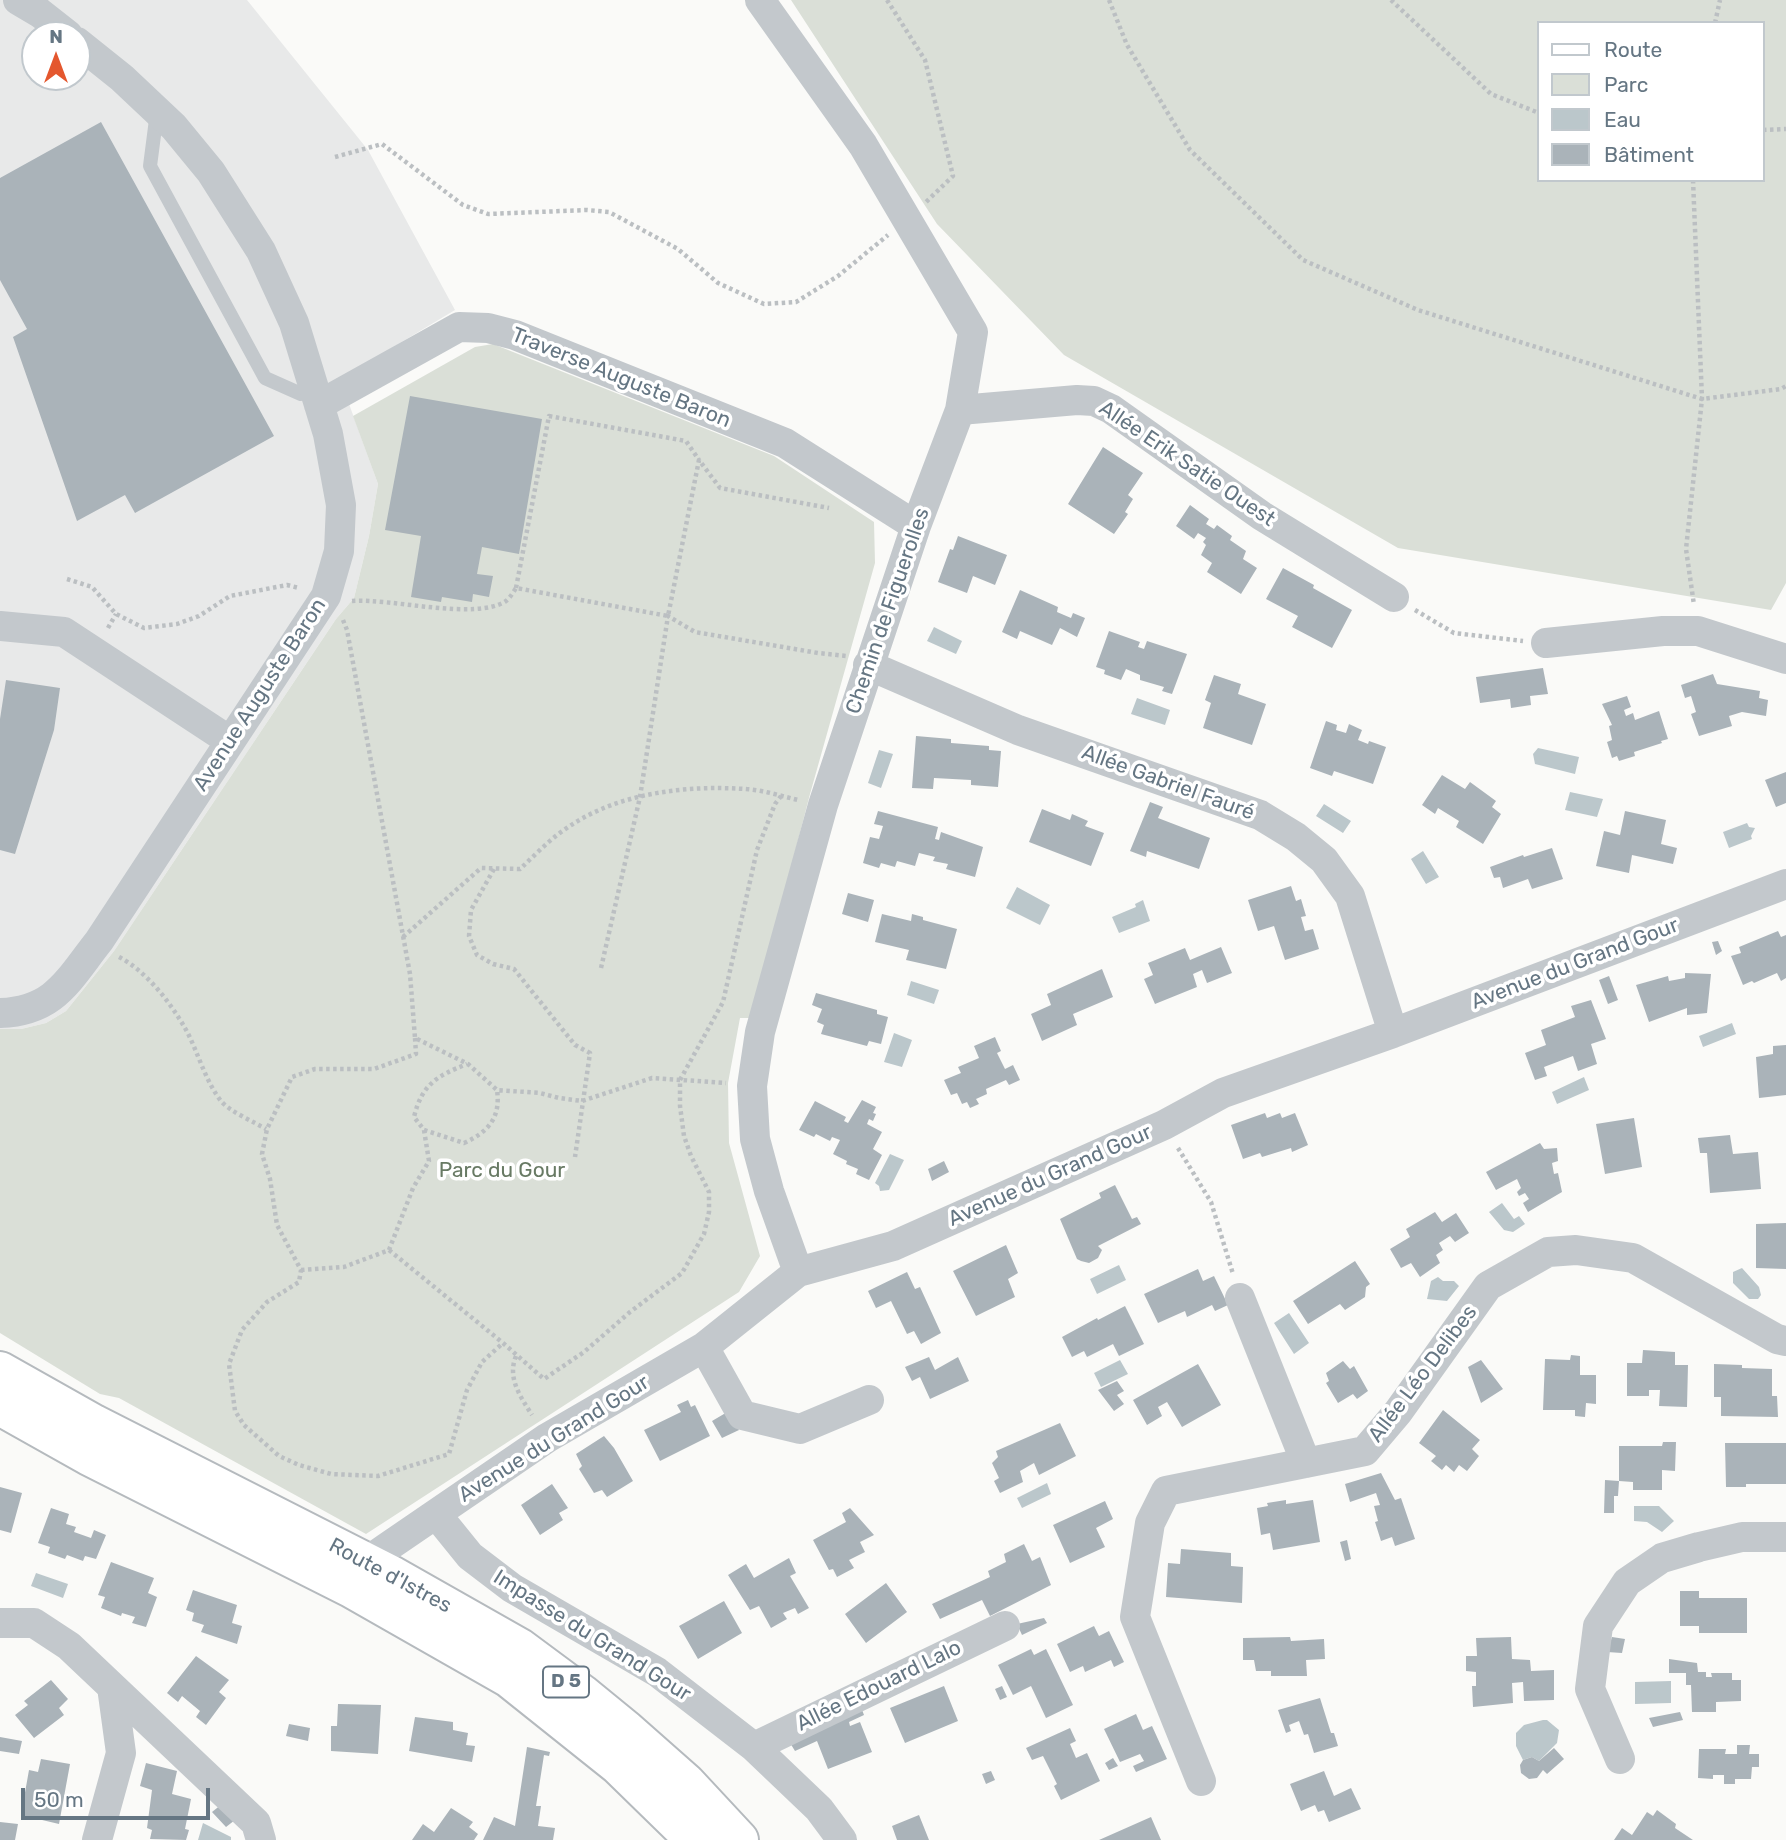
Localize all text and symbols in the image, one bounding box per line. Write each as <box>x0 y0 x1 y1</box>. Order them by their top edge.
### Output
north arrow <box>21 21 91 91</box>
legend <box>1538 21 1765 182</box>
text: N <box>49 25 63 48</box>
text: Route <box>1604 37 1662 62</box>
text: Parc <box>1604 72 1648 97</box>
text: Eau <box>1604 107 1641 132</box>
text: Bâtiment <box>1604 142 1694 167</box>
street label: Traverse Auguste Baron <box>508 322 734 434</box>
street label: Allée Erik Satie Ouest <box>1094 396 1280 532</box>
street label: Chemin de Figuerolles <box>841 505 935 717</box>
street label: Avenue Auguste Baron <box>188 594 332 796</box>
street label: Allée Gabriel Fauré <box>1078 740 1258 826</box>
street label: Avenue du Grand Gour <box>1468 913 1682 1015</box>
street label: Avenue du Grand Gour <box>944 1120 1156 1232</box>
park label: Parc du Gour <box>439 1158 565 1184</box>
street label: Allée Léo Delibes <box>1363 1301 1483 1447</box>
street label: Avenue du Grand Gour <box>454 1370 654 1508</box>
street label: Route d'Istres <box>324 1533 456 1619</box>
street label: Impasse du Grand Gour <box>489 1565 695 1707</box>
street label: Allée Edouard Lalo <box>792 1635 966 1737</box>
road number: D 5 <box>543 1666 589 1698</box>
scale bar <box>24 1773 214 1817</box>
text: 50 m <box>34 1787 84 1812</box>

